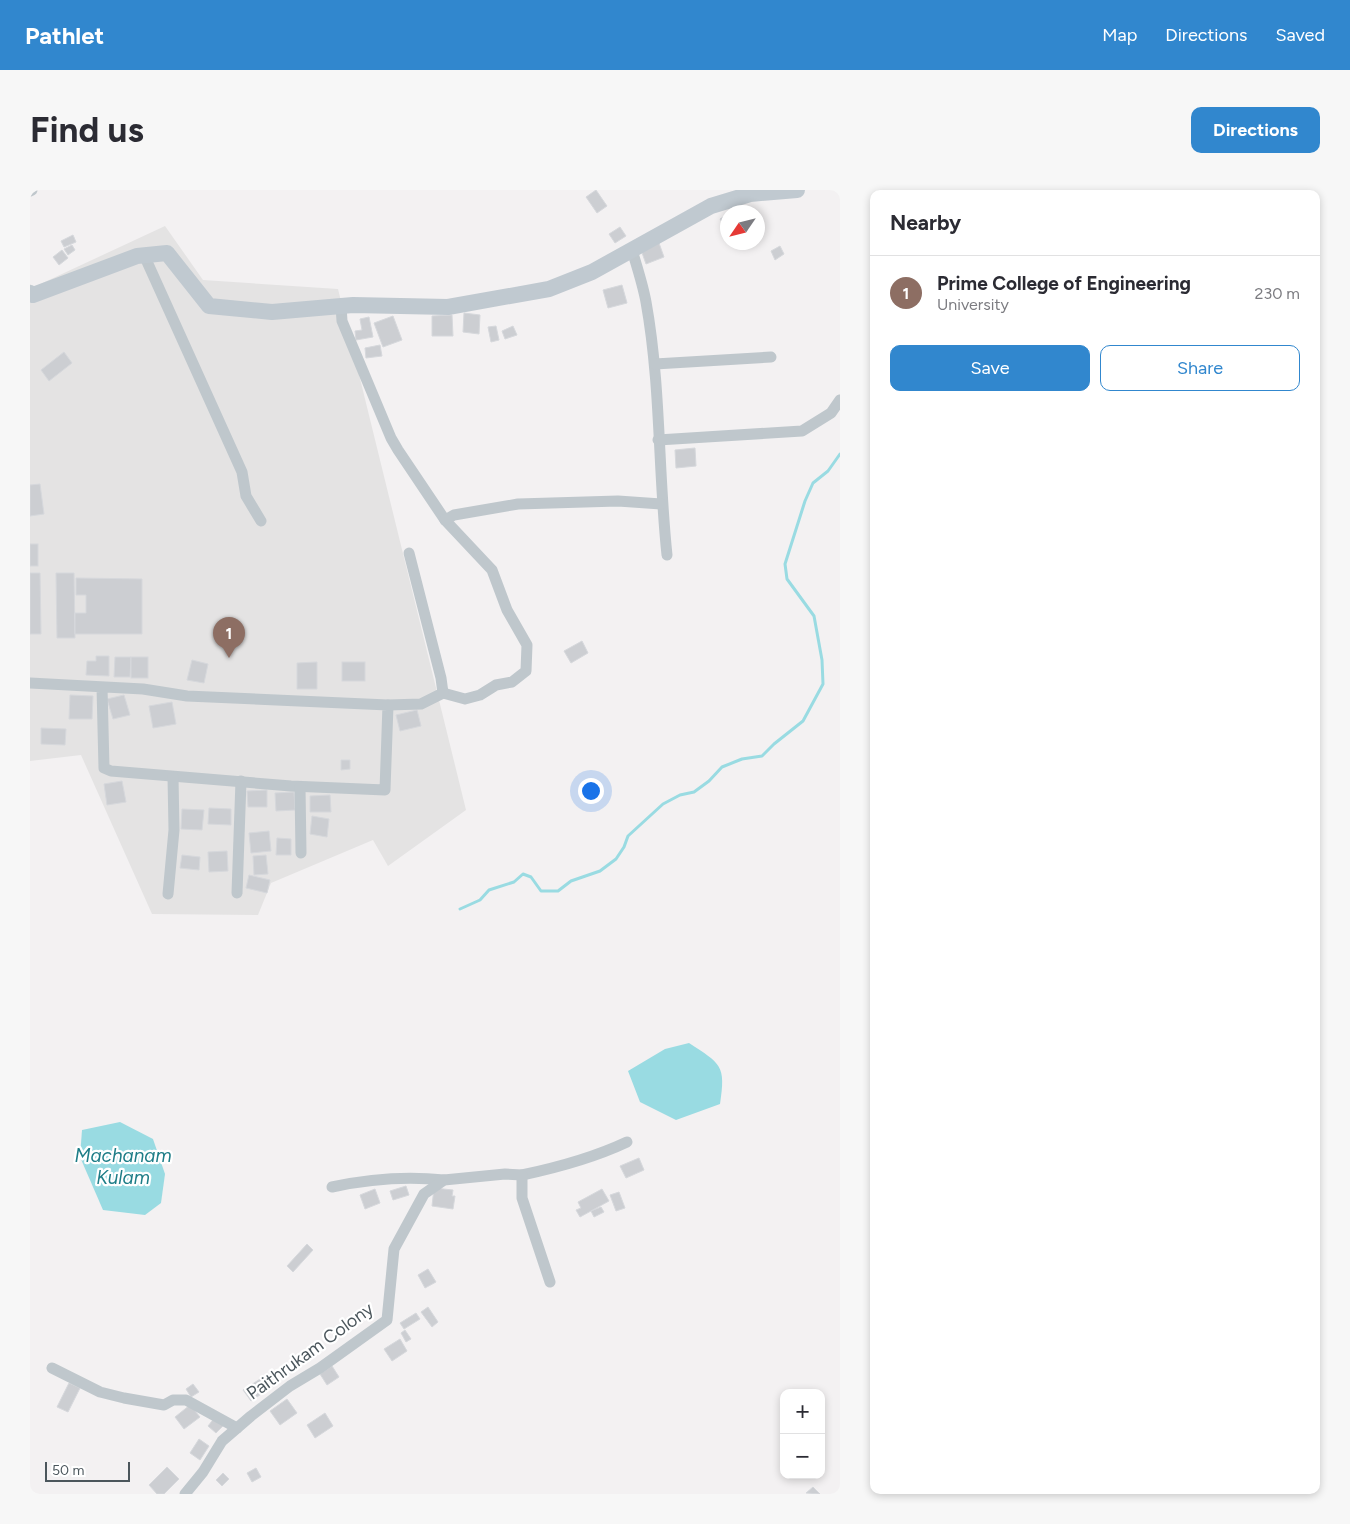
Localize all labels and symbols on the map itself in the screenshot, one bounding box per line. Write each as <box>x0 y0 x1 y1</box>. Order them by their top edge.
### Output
north arrow <box>720 205 765 250</box>
pin: 1 <box>213 617 245 658</box>
your location <box>578 778 604 804</box>
water label: Machanam Kulam <box>74 1144 172 1189</box>
street label: Paithrukam Colony <box>242 1297 378 1404</box>
scale bar <box>45 1459 130 1482</box>

